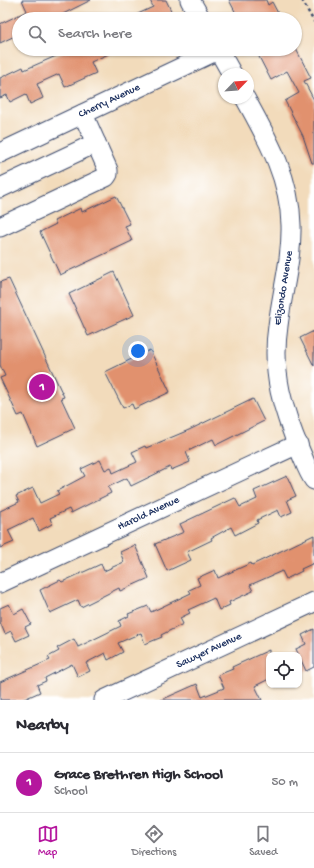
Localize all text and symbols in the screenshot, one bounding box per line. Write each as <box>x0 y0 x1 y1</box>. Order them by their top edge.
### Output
search box <box>12 12 302 56</box>
icon: search <box>26 23 48 45</box>
text: Search here <box>58 25 132 43</box>
north arrow <box>218 68 254 104</box>
street label: Cherry Avenue <box>77 82 142 121</box>
street label: Elizondo Avenue <box>272 250 296 326</box>
your location <box>128 341 148 361</box>
pin: 1 <box>29 372 55 402</box>
street label: Harold Avenue <box>116 494 182 533</box>
street label: Sawyer Avenue <box>175 630 244 671</box>
map controls <box>266 652 302 688</box>
button: locate <box>266 652 302 688</box>
text: Nearby <box>16 716 69 736</box>
text: Grace Brethren High School <box>54 766 223 784</box>
text: 1 <box>26 775 32 790</box>
text: 50 m <box>271 775 298 790</box>
text: School <box>54 784 88 799</box>
tab: Map <box>37 823 59 859</box>
tab: Directions <box>132 823 176 859</box>
tab: Saved <box>249 823 277 859</box>

